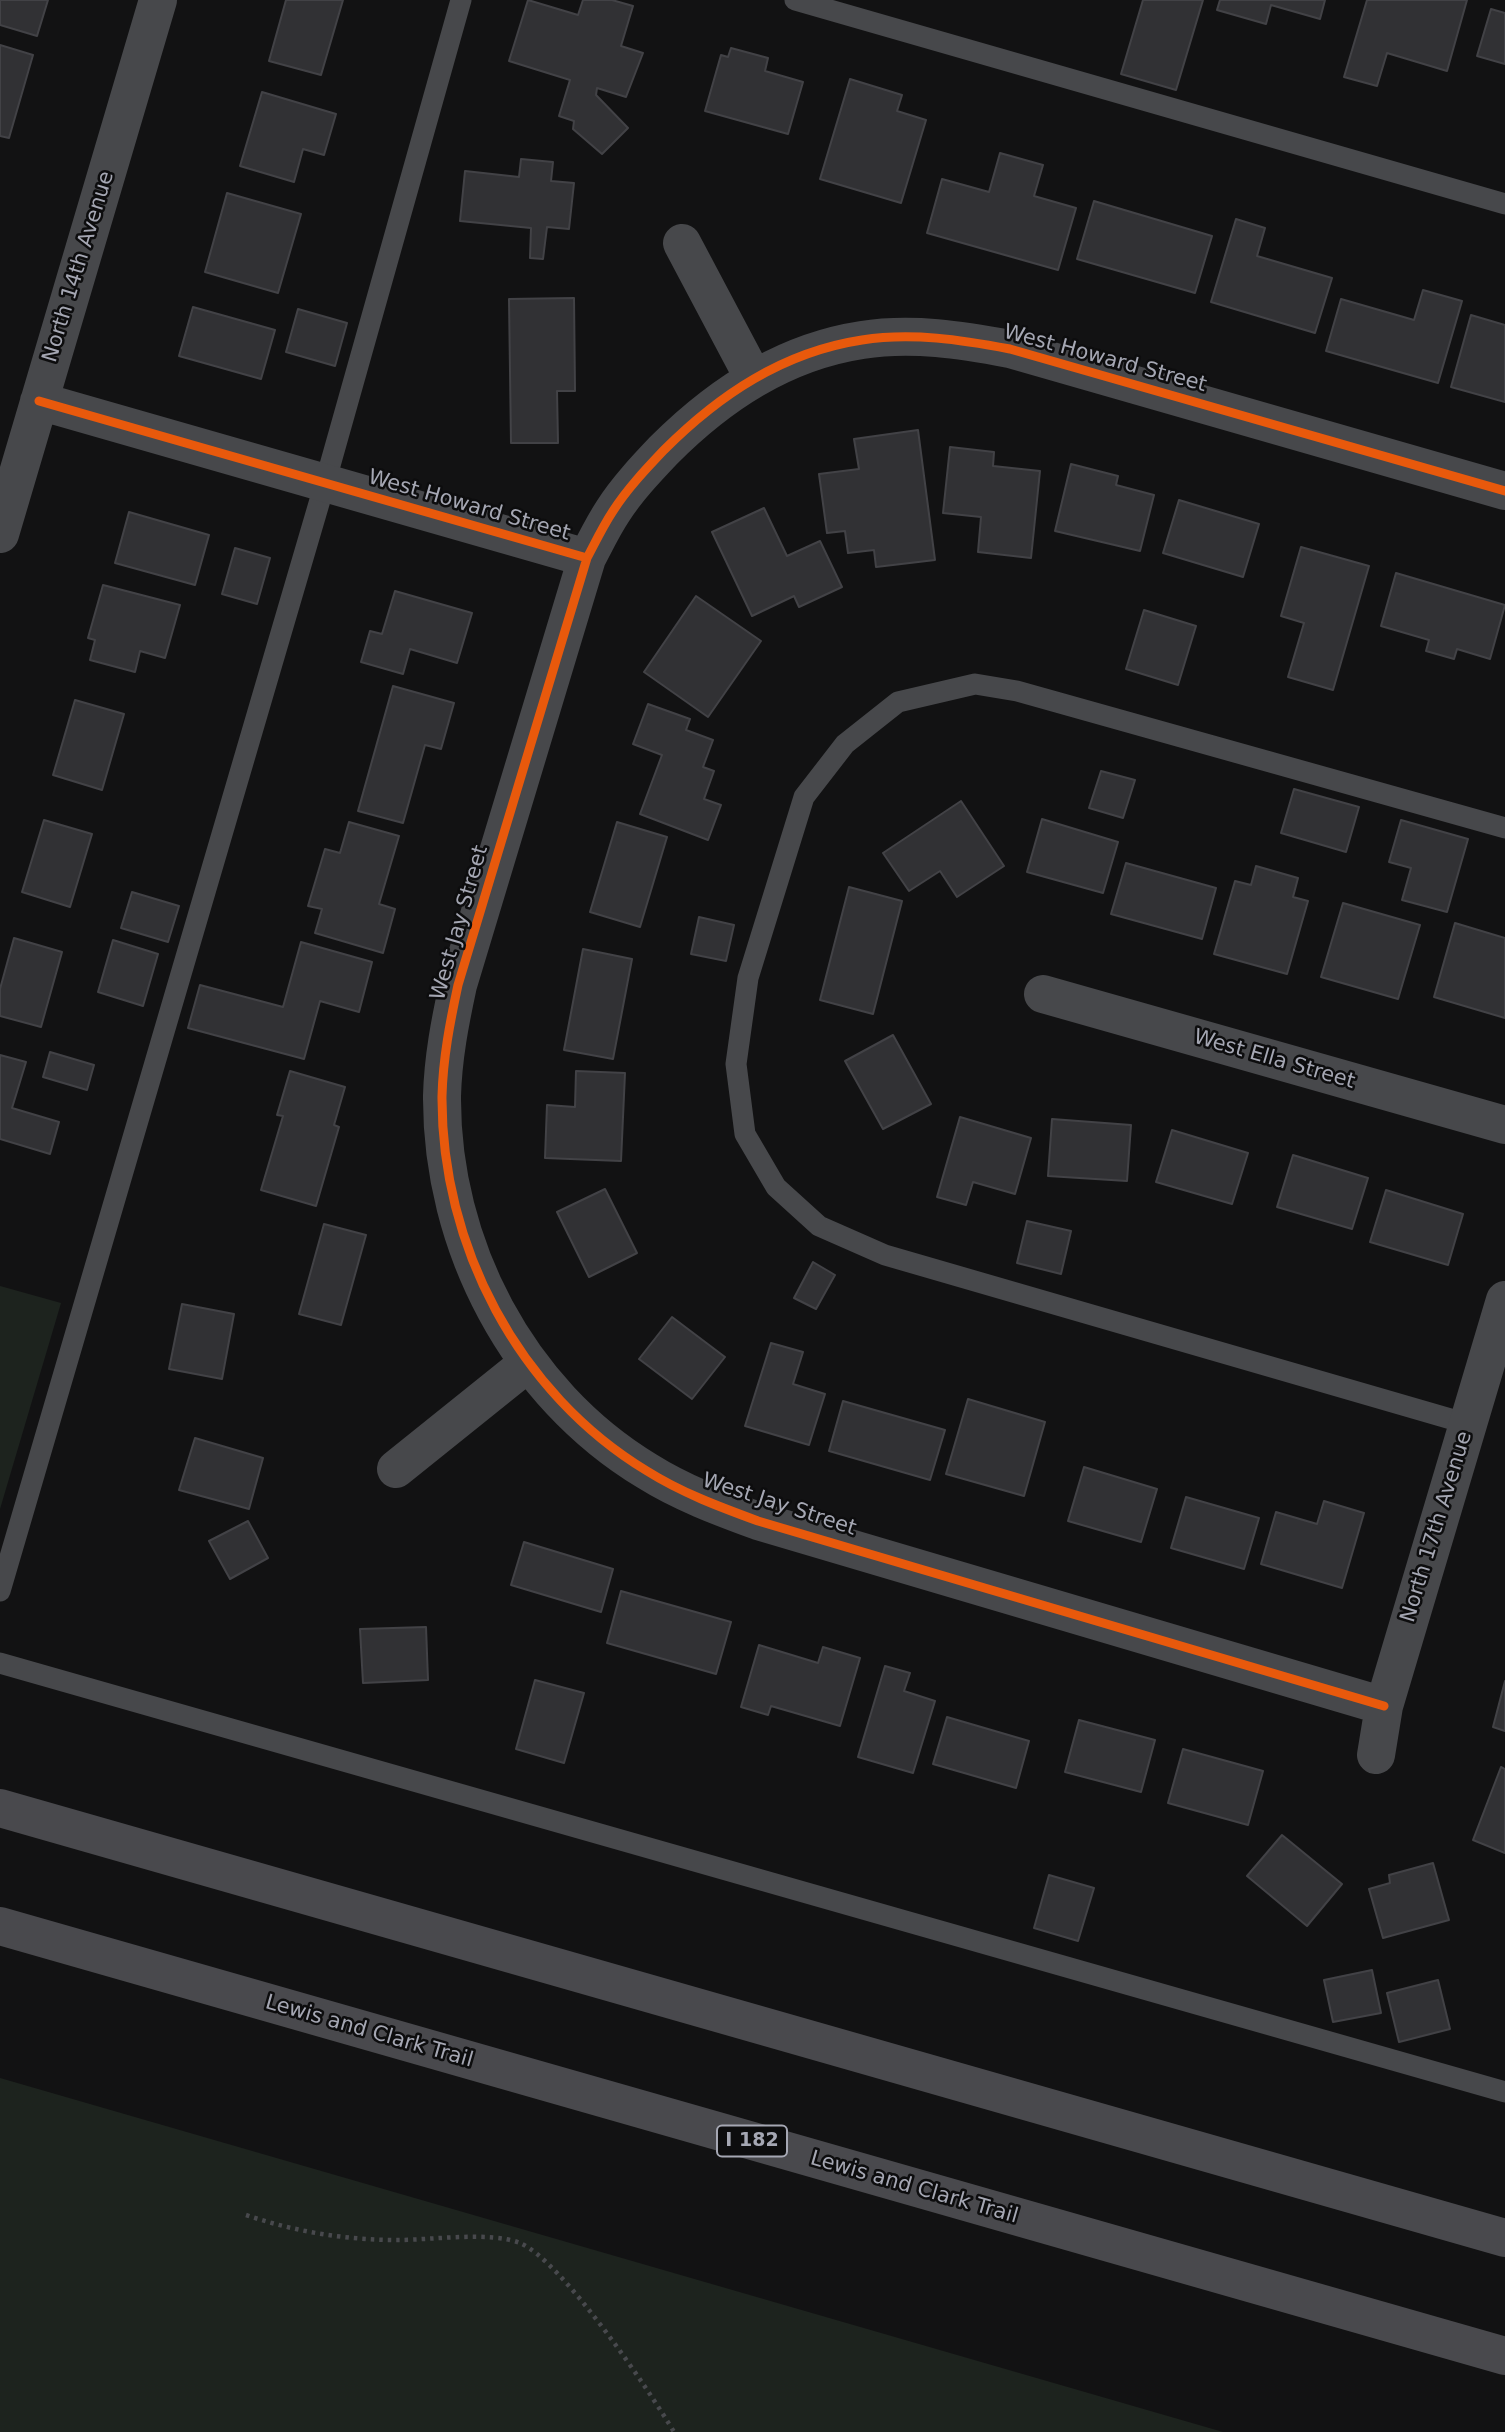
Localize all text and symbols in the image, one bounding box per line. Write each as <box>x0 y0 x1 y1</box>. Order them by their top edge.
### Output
street label: North 14th Avenue <box>38 168 120 366</box>
street label: West Howard Street <box>1001 320 1209 398</box>
street label: West Howard Street <box>365 465 573 547</box>
street label: West Jay Street <box>426 842 494 1004</box>
street label: West Ella Street <box>1190 1025 1358 1095</box>
street label: North 17th Avenue <box>1396 1428 1478 1626</box>
street label: West Jay Street <box>699 1468 859 1542</box>
street label: Lewis and Clark Trail <box>262 1990 476 2074</box>
road number: I 182 <box>717 2126 787 2156</box>
street label: Lewis and Clark Trail <box>807 2146 1021 2230</box>

